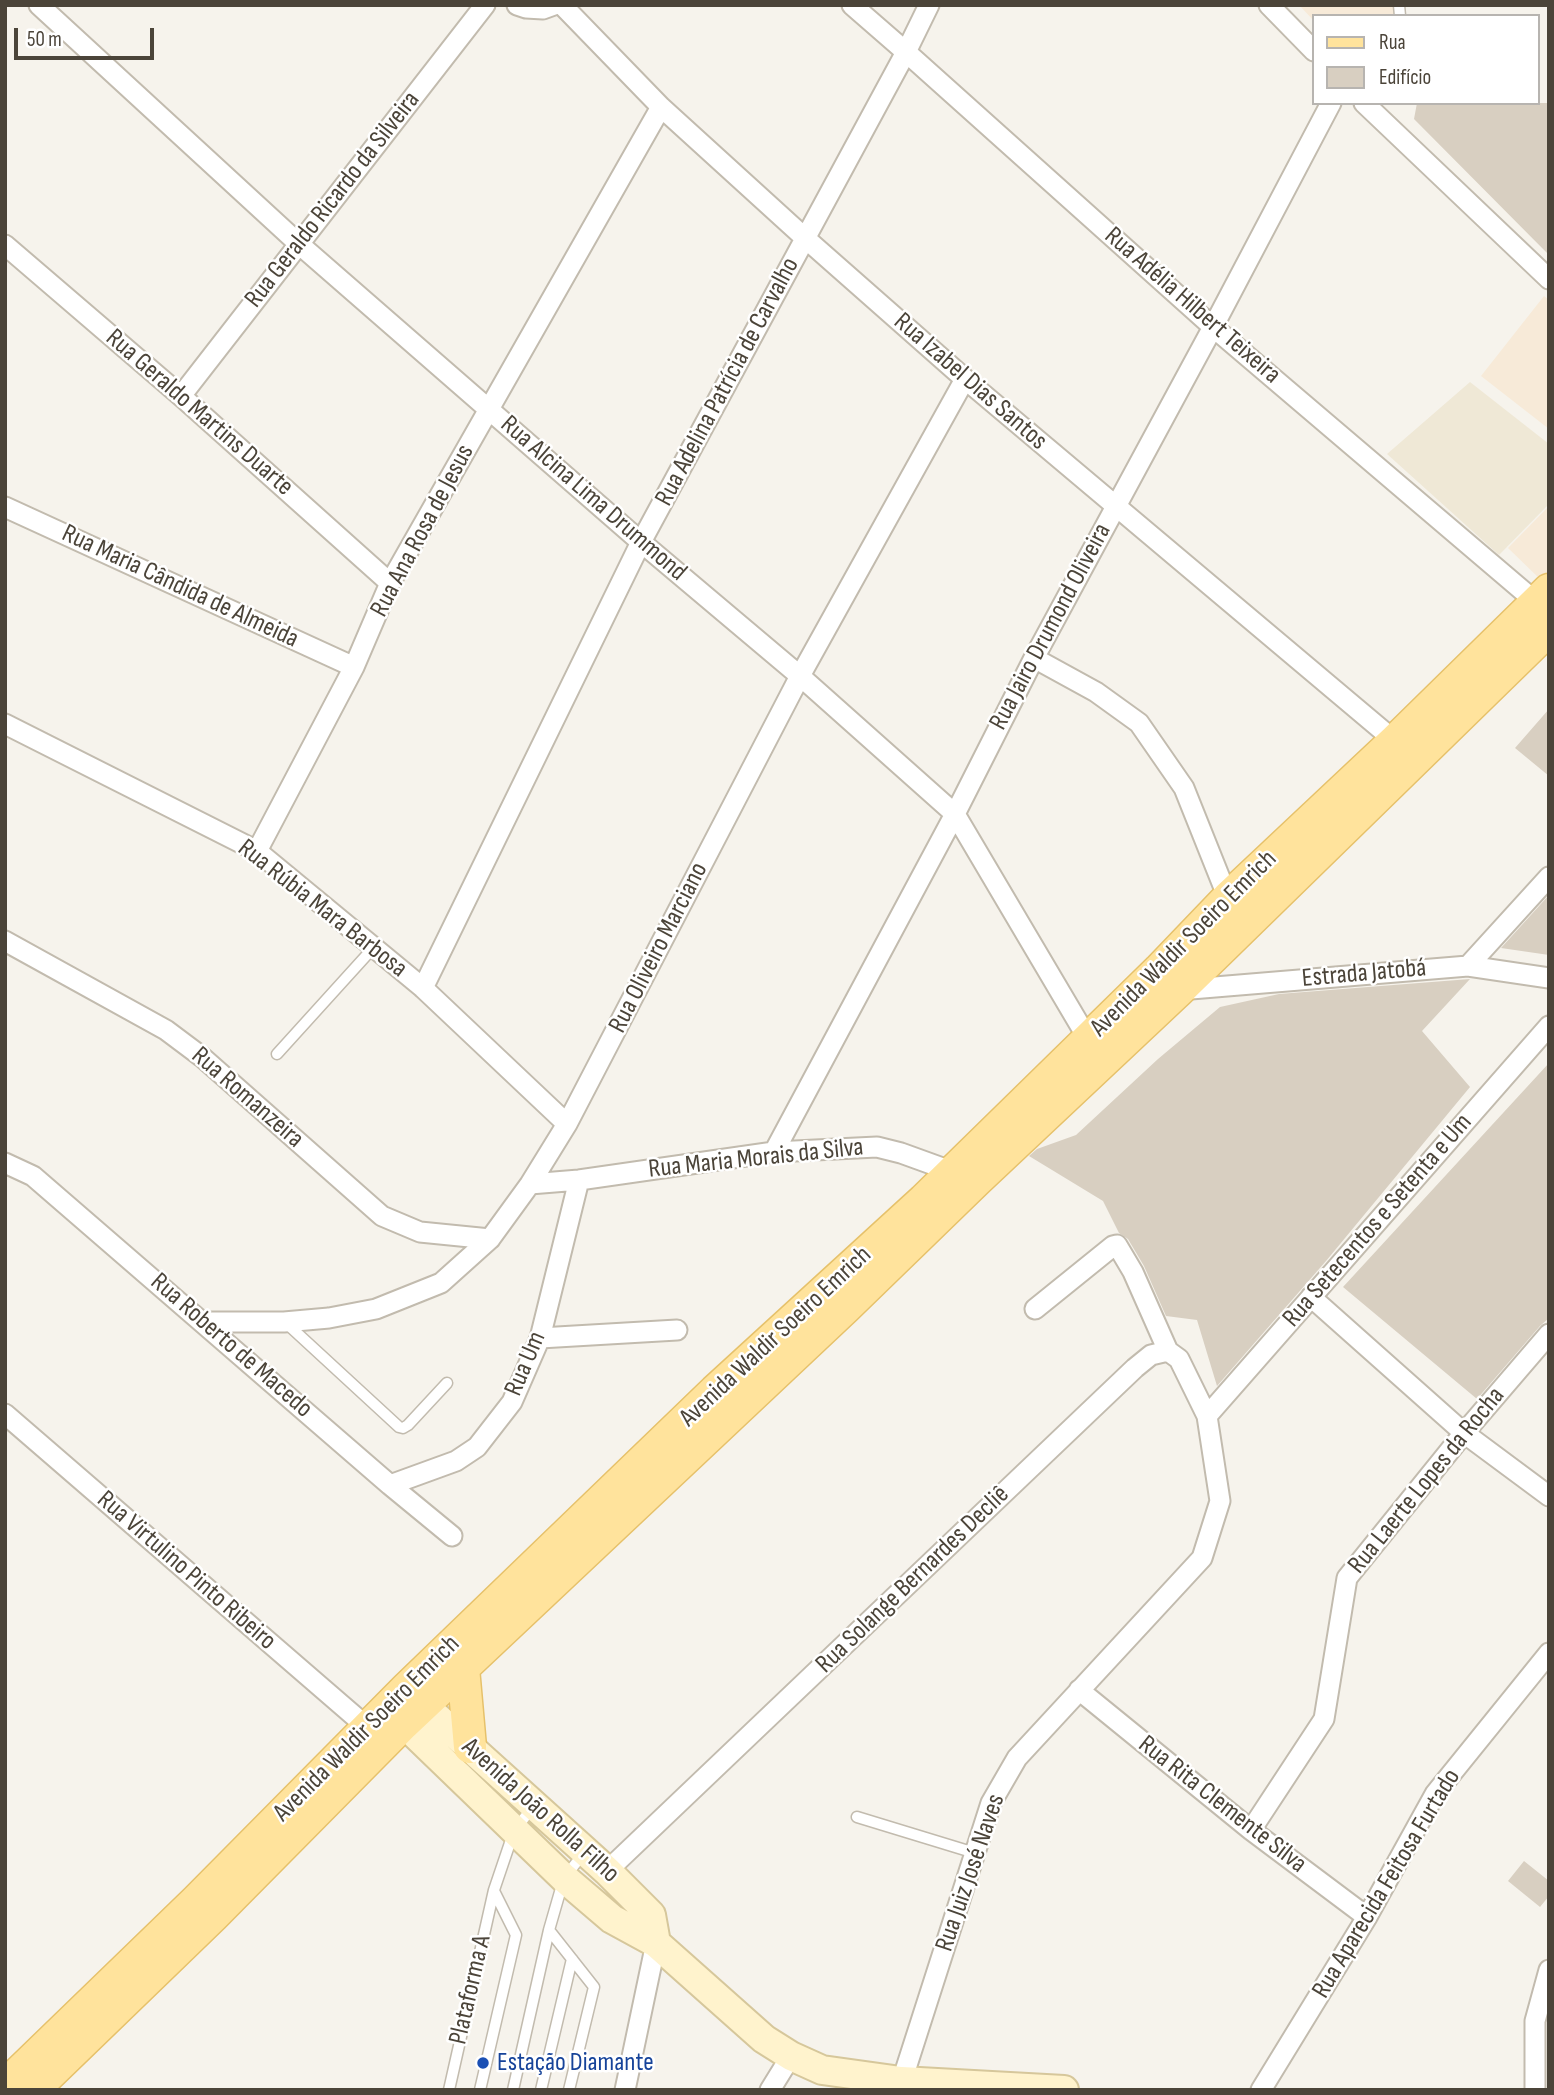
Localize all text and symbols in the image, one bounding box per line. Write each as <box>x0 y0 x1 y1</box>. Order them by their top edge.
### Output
scale bar <box>18 14 158 58</box>
legend <box>1312 14 1540 105</box>
text: 50 m <box>27 27 62 52</box>
text: Rua <box>1379 30 1406 55</box>
text: Edifício <box>1379 65 1431 90</box>
street label: Rua Geraldo Ricardo da Silveira <box>239 86 427 314</box>
street label: Rua Adélia Hilbert Teixeira <box>1098 221 1286 391</box>
street label: Rua Adelina Patrícia de Carvalho <box>649 253 807 511</box>
street label: Rua Izabel Dias Santos <box>887 307 1053 457</box>
street label: Rua Geraldo Martins Duarte <box>99 323 299 503</box>
street label: Rua Alcina Lima Drummond <box>494 410 692 588</box>
street label: Rua Ana Rosa de Jesus <box>365 440 481 622</box>
street label: Rua Maria Cândida de Almeida <box>57 518 303 656</box>
street label: Rua Jairo Drumond Oliveira <box>983 519 1119 735</box>
street label: Rua Rúbia Mara Barbosa <box>231 833 413 985</box>
street label: Avenida Waldir Soeiro Emrich <box>1084 844 1284 1044</box>
street label: Rua Oliveiro Marciano <box>603 858 715 1038</box>
street label: Estrada Jatobá <box>1301 953 1427 995</box>
street label: Rua Romanzeira <box>184 1041 310 1155</box>
street label: Rua Setecentos e Setenta e Um <box>1277 1108 1479 1334</box>
street label: Rua Maria Morais da Silva <box>647 1132 865 1186</box>
street label: Avenida Waldir Soeiro Emrich <box>674 1240 878 1434</box>
street label: Rua Roberto de Macedo <box>144 1267 318 1425</box>
street label: Rua Um <box>499 1327 553 1401</box>
street label: Rua Laerte Lopes da Rocha <box>1342 1381 1512 1581</box>
street label: Rua Solange Bernardes Decliê <box>810 1480 1016 1680</box>
street label: Rua Virtulino Pinto Ribeiro <box>90 1485 282 1657</box>
street label: Avenida Waldir Soeiro Emrich <box>267 1629 467 1829</box>
street label: Rua Rita Clemente Silva <box>1132 1730 1312 1880</box>
street label: Avenida João Rolla Filho <box>455 1732 625 1890</box>
street label: Rua Aparecida Feitosa Furtado <box>1306 1764 1468 2004</box>
street label: Rua Juiz José Naves <box>930 1790 1012 1956</box>
street label: Plataforma A <box>443 1933 499 2047</box>
place label: Estação Diamante <box>497 2047 654 2079</box>
marker: Estação Diamante <box>475 2055 491 2071</box>

